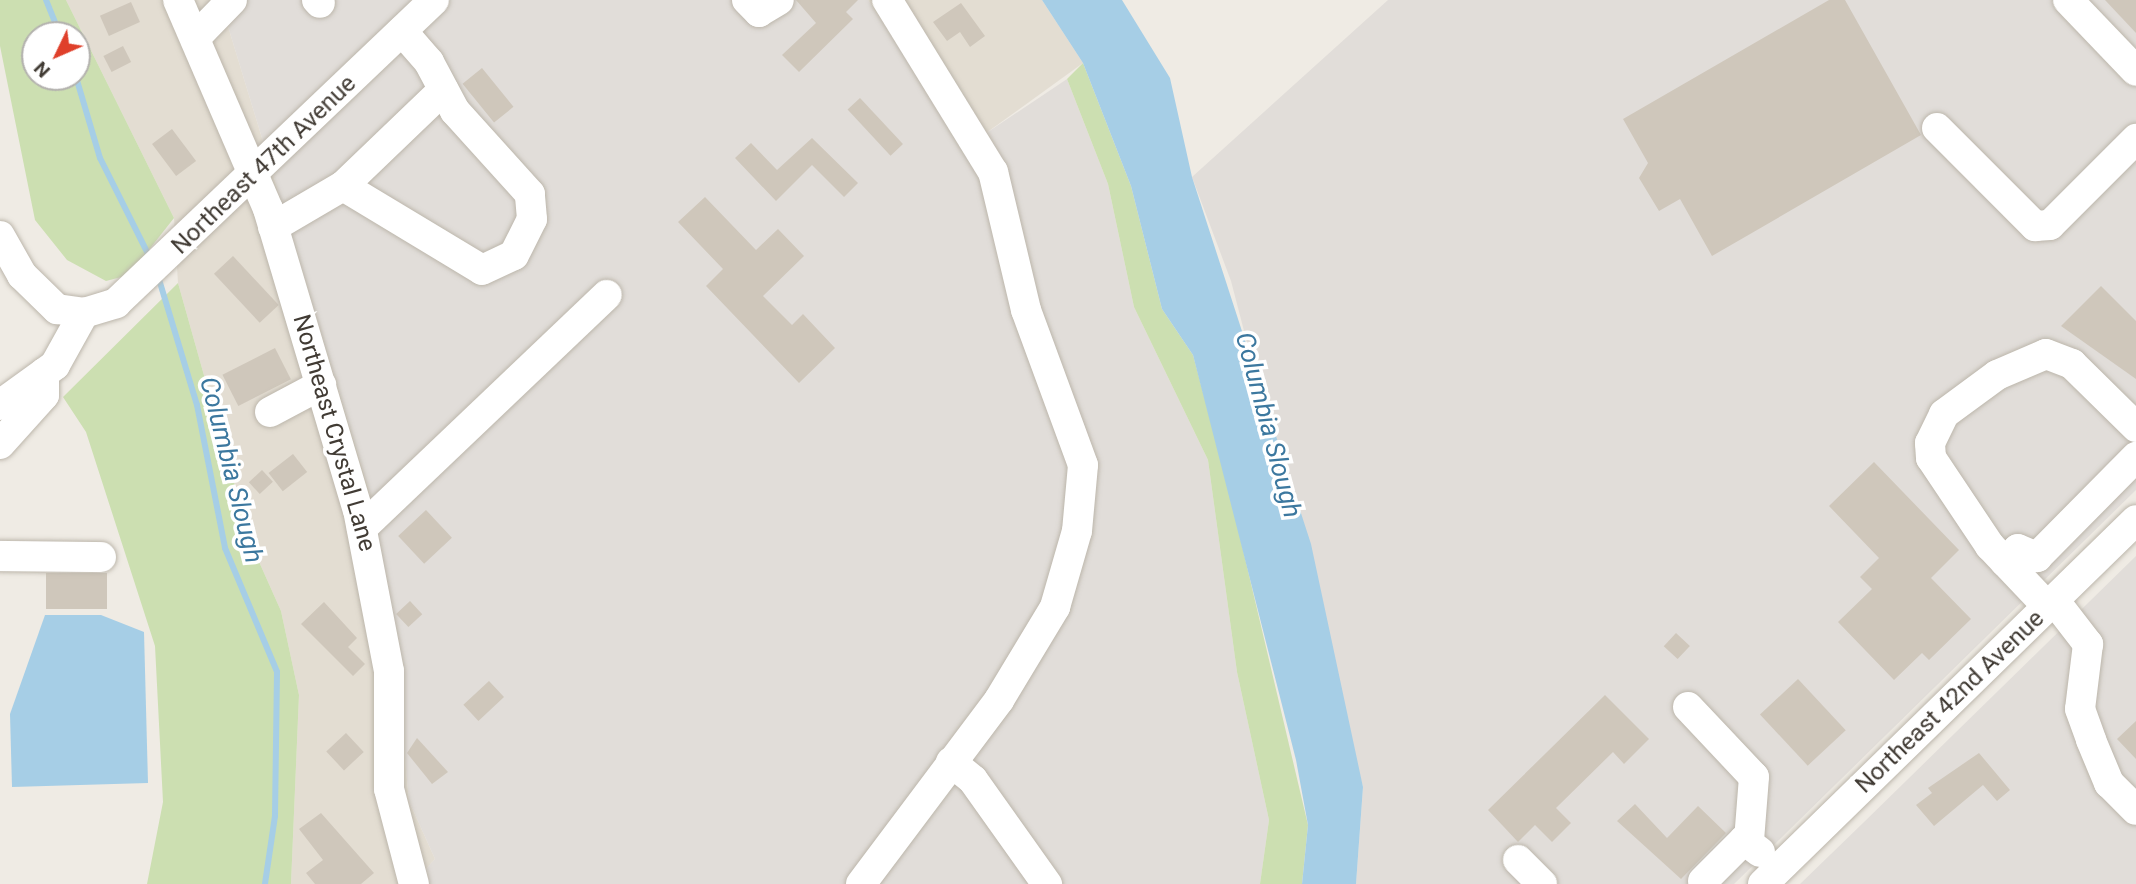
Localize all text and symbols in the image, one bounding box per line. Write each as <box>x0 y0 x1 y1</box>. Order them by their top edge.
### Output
north arrow <box>21 21 91 91</box>
text: N <box>29 57 55 82</box>
street label: Northeast 47th Avenue <box>166 70 362 260</box>
street label: Northeast Crystal Lane <box>286 311 382 555</box>
water label: Columbia Slough <box>1228 329 1308 521</box>
water label: Columbia Slough <box>193 374 269 566</box>
street label: Northeast 42nd Avenue <box>1850 605 2050 799</box>

